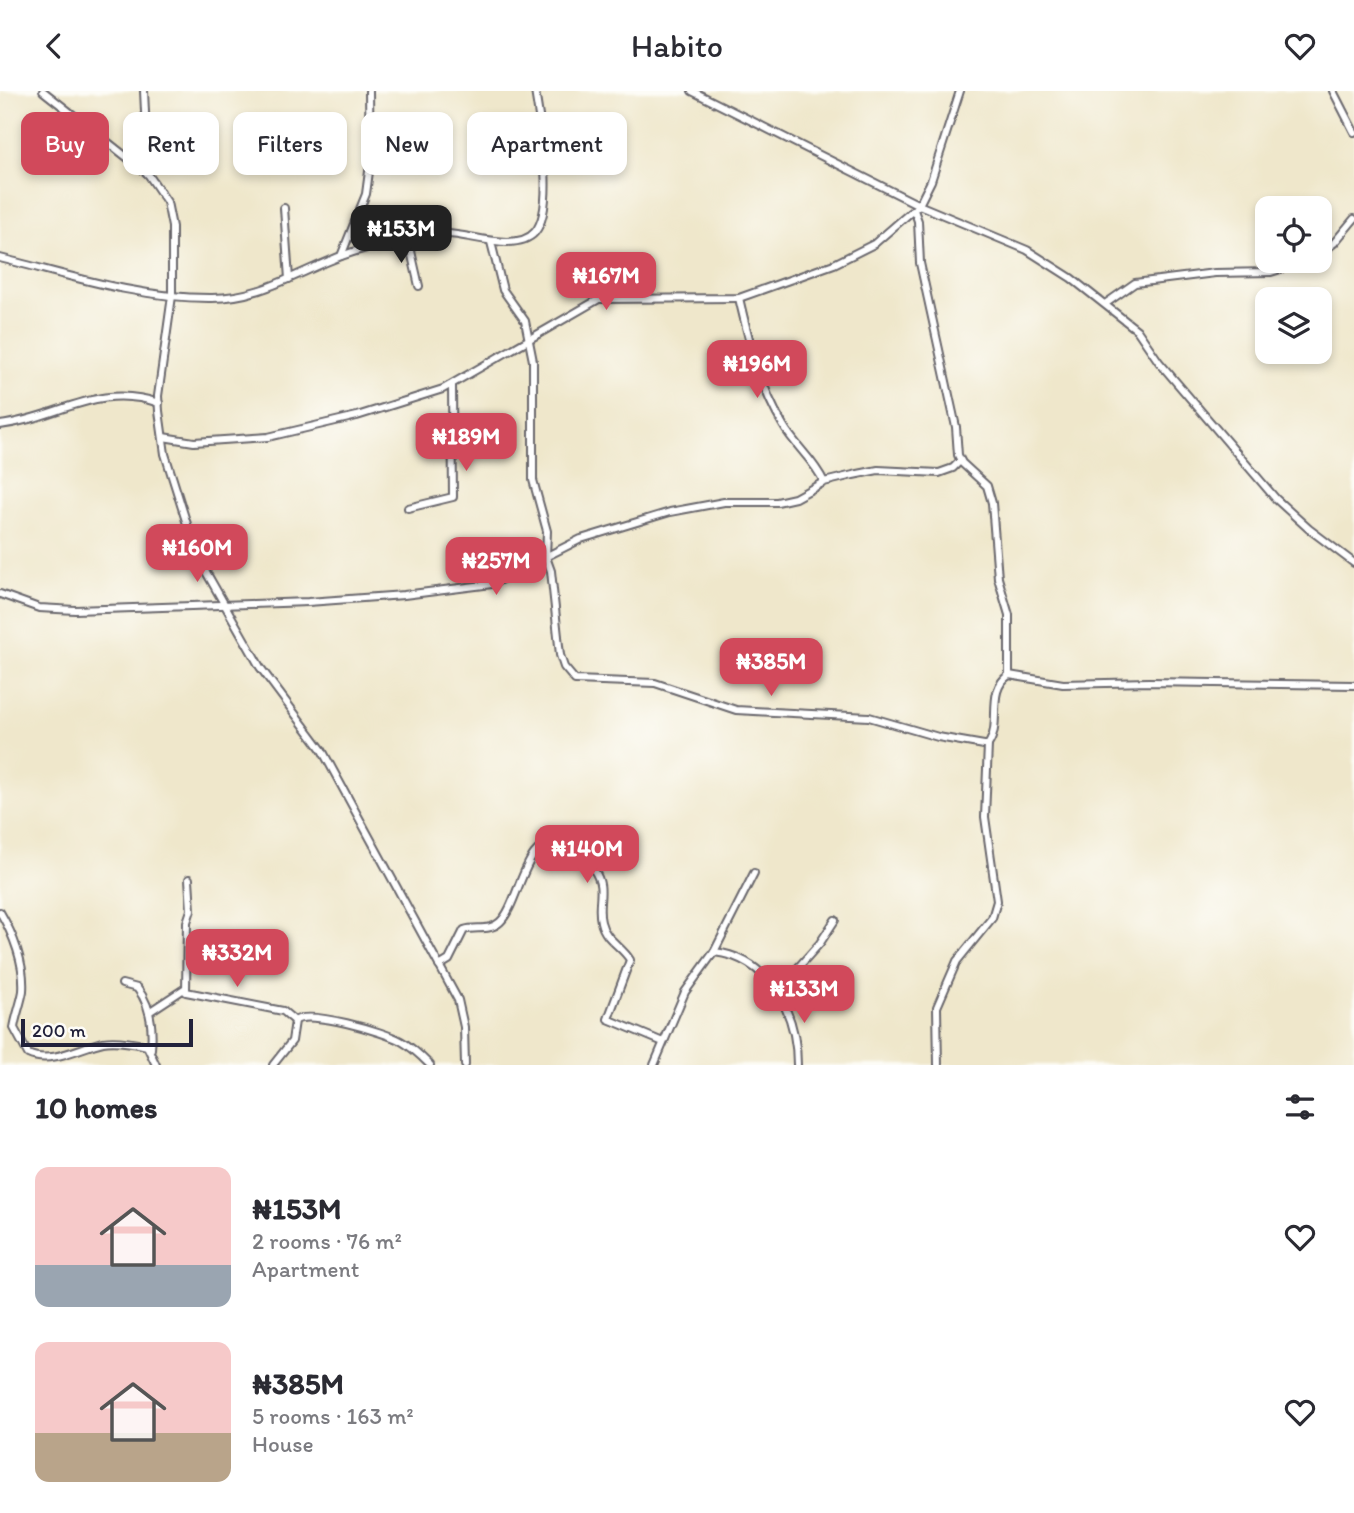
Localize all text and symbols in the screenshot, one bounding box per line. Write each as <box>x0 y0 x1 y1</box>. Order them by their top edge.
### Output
icon: back <box>35 27 73 65</box>
text: Habito <box>631 27 723 65</box>
icon: heart <box>1281 27 1319 65</box>
chip: Buy <box>21 112 109 175</box>
chip: Rent <box>123 112 219 175</box>
chip: Filters <box>233 112 347 175</box>
chip: New <box>361 112 453 175</box>
chip: Apartment <box>467 112 627 175</box>
map controls <box>1255 196 1332 364</box>
button: locate <box>1255 196 1332 273</box>
pin: ₦153M <box>352 205 450 265</box>
text: ₦153M <box>367 214 435 242</box>
pin: ₦167M <box>557 253 655 312</box>
text: ₦167M <box>572 261 640 289</box>
button: layers <box>1255 287 1332 364</box>
pin: ₦196M <box>708 341 806 400</box>
text: ₦196M <box>723 349 791 377</box>
pin: ₦189M <box>417 413 515 473</box>
text: ₦189M <box>432 422 500 450</box>
pin: ₦160M <box>148 525 246 584</box>
text: ₦160M <box>162 533 232 561</box>
pin: ₦257M <box>447 538 545 597</box>
text: ₦257M <box>461 546 531 574</box>
pin: ₦385M <box>722 639 820 698</box>
text: ₦385M <box>736 647 806 675</box>
pin: ₦140M <box>538 825 636 885</box>
text: ₦140M <box>551 834 623 862</box>
pin: ₦332M <box>188 929 286 989</box>
text: ₦332M <box>202 938 272 966</box>
pin: ₦133M <box>755 965 853 1025</box>
text: ₦133M <box>769 974 839 1002</box>
scale bar <box>21 1016 192 1048</box>
text: 200 m <box>32 1019 86 1042</box>
icon: filters <box>1281 1088 1319 1126</box>
text: 10 homes <box>35 1089 158 1126</box>
text: ₦153M <box>252 1190 342 1227</box>
icon: home <box>91 1195 175 1279</box>
icon: heart <box>1281 1218 1319 1256</box>
text: 2 rooms · 76 m² <box>252 1227 402 1255</box>
text: Apartment <box>252 1255 359 1283</box>
text: ₦385M <box>252 1365 344 1402</box>
icon: home <box>91 1370 175 1454</box>
icon: heart <box>1281 1393 1319 1431</box>
text: 5 rooms · 163 m² <box>252 1402 414 1430</box>
text: House <box>252 1430 314 1458</box>

